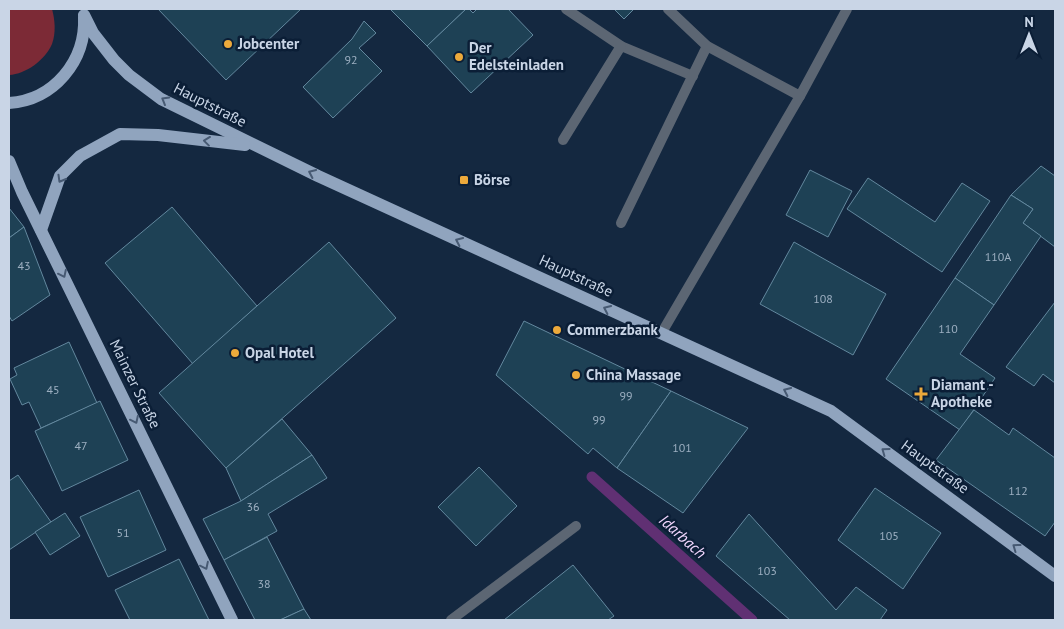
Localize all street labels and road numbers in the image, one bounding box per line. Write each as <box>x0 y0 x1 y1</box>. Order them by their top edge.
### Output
street label: Hauptstraße <box>171 78 250 131</box>
street label: Hauptstraße <box>536 250 616 301</box>
street label: Mainzer Straße <box>106 336 165 431</box>
street label: Hauptstraße <box>898 436 973 498</box>

